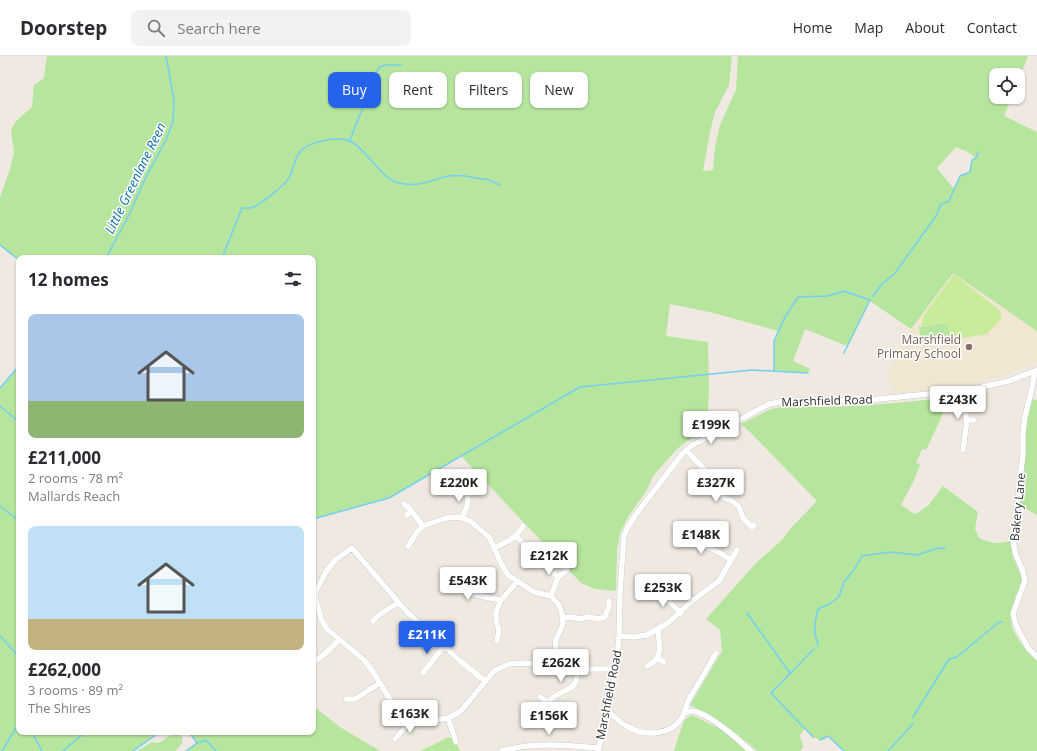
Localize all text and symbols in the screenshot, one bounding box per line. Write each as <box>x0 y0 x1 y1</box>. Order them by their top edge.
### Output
search box <box>131 10 411 46</box>
text: Doorstep <box>20 15 107 41</box>
icon: search <box>145 17 167 39</box>
text: Search here <box>177 18 261 38</box>
text: Home <box>793 18 832 37</box>
text: Map <box>854 18 883 37</box>
text: About <box>905 18 945 37</box>
text: Contact <box>967 18 1017 37</box>
map controls <box>989 68 1025 104</box>
button: locate <box>989 68 1025 104</box>
chip: Buy <box>328 72 381 108</box>
chip: Rent <box>389 72 447 108</box>
chip: Filters <box>455 72 522 108</box>
chip: New <box>530 72 588 108</box>
water label: Little Greenlane Reen <box>100 119 170 237</box>
text: 12 homes <box>28 268 109 291</box>
icon: filters <box>282 268 304 290</box>
place label: Marshfield Primary School <box>877 331 961 362</box>
icon: home <box>130 340 202 412</box>
marker: Marshfield Primary School <box>964 342 974 352</box>
pin: £243K <box>930 386 986 420</box>
street label: Marshfield Road <box>781 390 873 411</box>
text: £243K <box>939 390 977 408</box>
pin: £199K <box>683 411 739 445</box>
text: £199K <box>692 415 730 433</box>
text: £211,000 <box>28 446 101 469</box>
text: 2 rooms · 78 m² <box>28 469 123 487</box>
pin: £220K <box>431 469 487 503</box>
pin: £327K <box>688 469 744 503</box>
street label: Bakery Lane <box>1005 472 1030 542</box>
text: £220K <box>440 473 478 491</box>
text: £327K <box>697 473 735 491</box>
text: Mallards Reach <box>28 487 120 505</box>
pin: £148K <box>673 521 729 555</box>
text: £148K <box>682 525 720 543</box>
pin: £212K <box>521 542 577 576</box>
text: £212K <box>530 546 568 564</box>
icon: home <box>130 552 202 624</box>
pin: £543K <box>440 567 496 601</box>
text: £543K <box>449 571 487 589</box>
pin: £253K <box>635 574 691 608</box>
text: £253K <box>644 578 682 596</box>
pin: £211K <box>399 621 455 655</box>
text: £211K <box>408 625 446 643</box>
street label: Marshfield Road <box>591 648 626 741</box>
pin: £262K <box>533 649 589 683</box>
text: £262K <box>542 653 580 671</box>
text: £262,000 <box>28 658 101 681</box>
text: 3 rooms · 89 m² <box>28 681 123 699</box>
text: The Shires <box>28 699 91 717</box>
pin: £163K <box>382 700 438 734</box>
pin: £156K <box>521 702 577 736</box>
text: £163K <box>391 704 429 722</box>
text: £156K <box>530 706 568 724</box>

